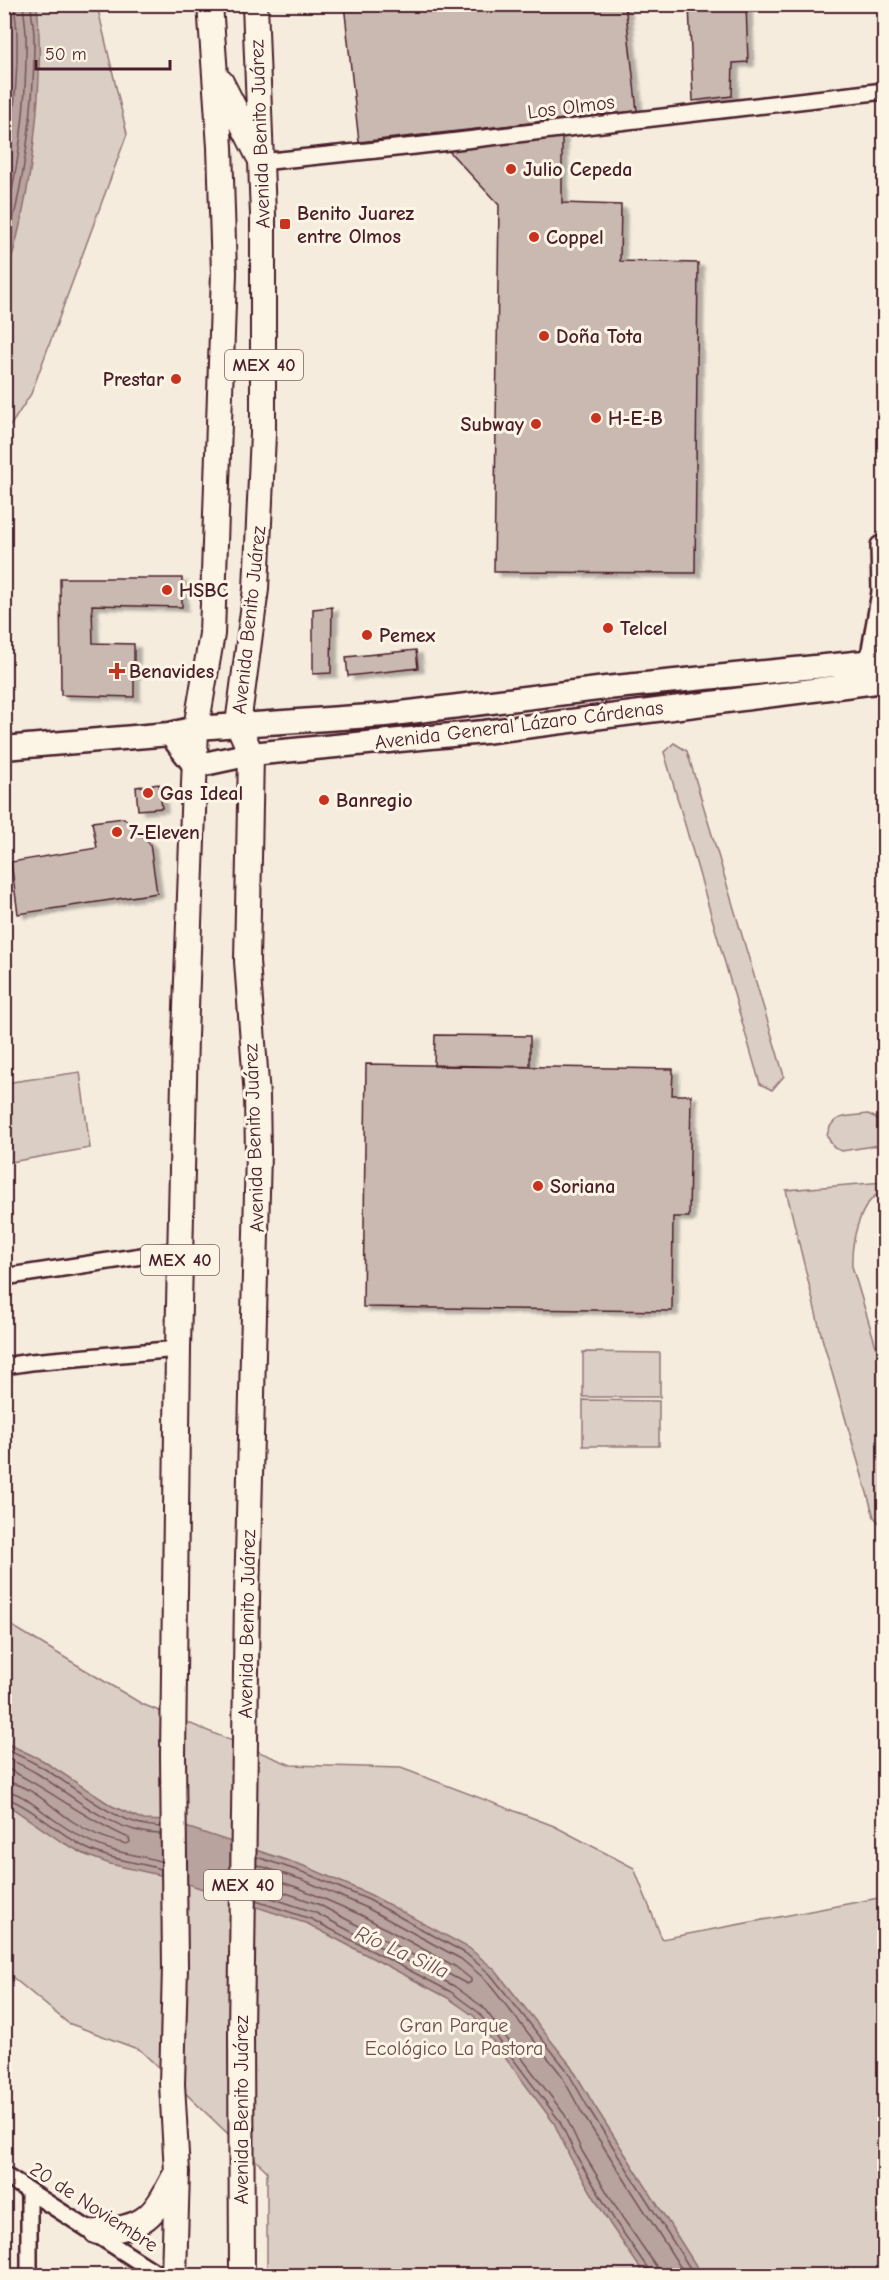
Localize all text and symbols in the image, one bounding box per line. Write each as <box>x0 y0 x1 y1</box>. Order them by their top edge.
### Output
scale bar <box>36 33 170 71</box>
street label: Avenida Benito Juárez <box>245 39 275 229</box>
text: 50 m <box>45 44 87 65</box>
street label: Los Olmos <box>526 90 616 124</box>
place label: Julio Cepeda <box>523 158 633 181</box>
marker: Julio Cepeda <box>504 162 518 176</box>
place label: Benito Juarez entre Olmos <box>297 202 415 248</box>
marker: Benito Juarez entre Olmos <box>278 217 292 231</box>
place label: Coppel <box>546 226 604 249</box>
marker: Coppel <box>527 230 541 244</box>
place label: Doña Tota <box>556 325 642 348</box>
marker: Doña Tota <box>537 329 551 343</box>
road number: MEX 40 <box>225 350 303 380</box>
place label: Prestar <box>103 368 164 391</box>
marker: Prestar <box>169 372 183 386</box>
place label: H-E-B <box>608 407 663 430</box>
marker: H-E-B <box>589 411 603 425</box>
place label: Subway <box>461 413 525 436</box>
marker: Subway <box>529 417 543 431</box>
street label: Avenida Benito Juárez <box>228 524 270 715</box>
place label: HSBC <box>179 579 228 602</box>
marker: HSBC <box>160 583 174 597</box>
place label: Telcel <box>620 617 667 640</box>
marker: Telcel <box>601 621 615 635</box>
place label: Pemex <box>379 624 436 647</box>
marker: Pemex <box>360 628 374 642</box>
place label: Benavides <box>129 660 214 683</box>
marker: Benavides <box>110 664 124 678</box>
street label: Avenida General Lázaro Cárdenas <box>373 696 665 754</box>
place label: Gas Ideal <box>160 782 243 805</box>
marker: Gas Ideal <box>141 786 155 800</box>
place label: Banregio <box>336 789 413 812</box>
marker: Banregio <box>317 793 331 807</box>
place label: 7-Eleven <box>129 821 200 844</box>
marker: 7-Eleven <box>110 825 124 839</box>
street label: Avenida Benito Juárez <box>239 1043 269 1233</box>
place label: Soriana <box>550 1175 615 1198</box>
marker: Soriana <box>531 1179 545 1193</box>
road number: MEX 40 <box>141 1245 219 1275</box>
street label: Avenida Benito Juárez <box>234 1529 260 1719</box>
road number: MEX 40 <box>204 1870 282 1900</box>
water label: Río La Silla <box>352 1921 453 1983</box>
park label: Gran Parque Ecológico La Pastora <box>365 2014 543 2060</box>
street label: Avenida Benito Juárez <box>230 2015 253 2205</box>
street label: 20 de Noviembre <box>26 2157 162 2257</box>

